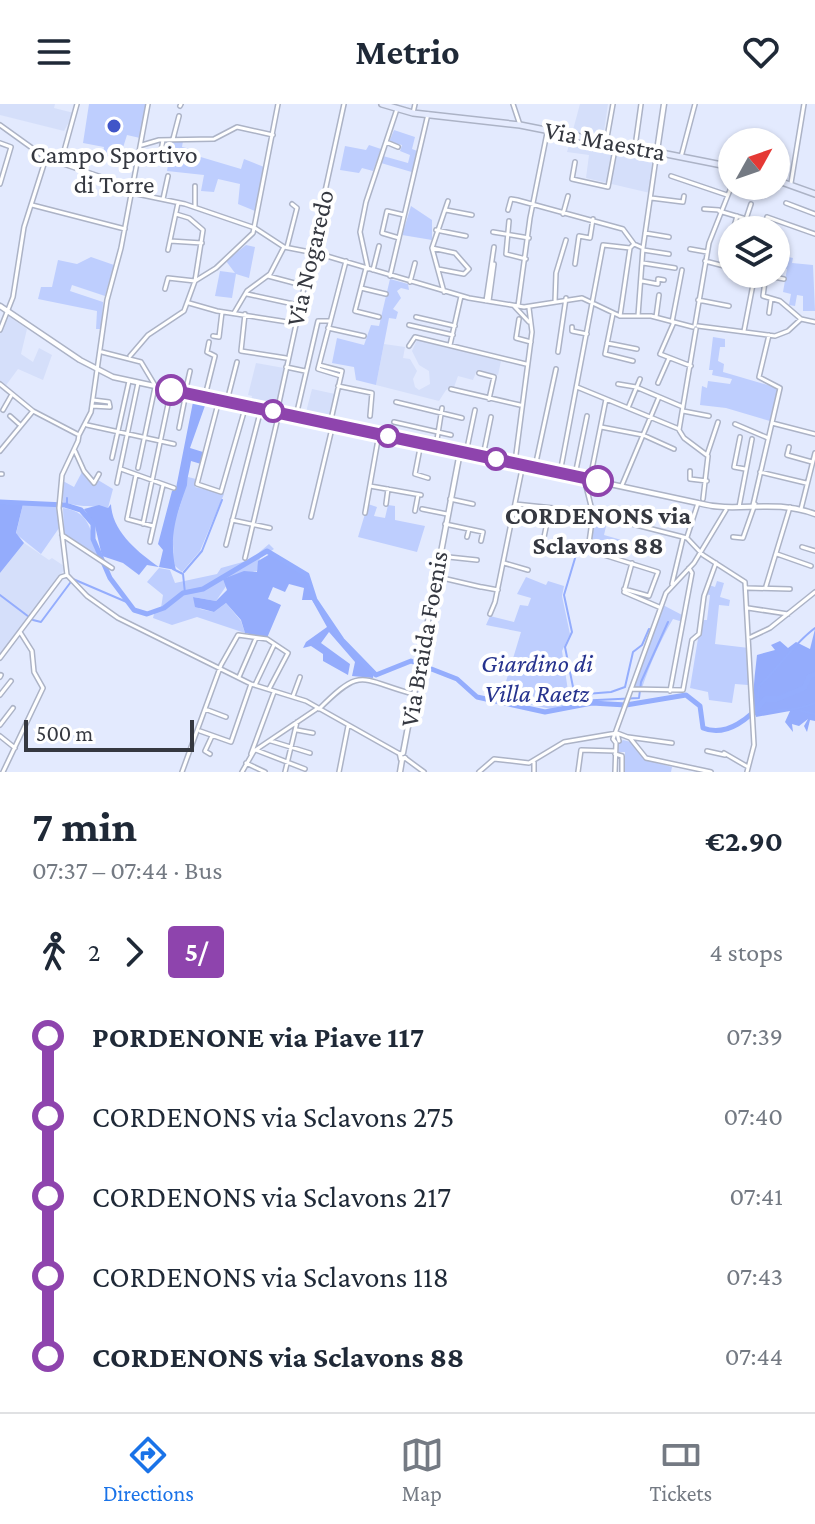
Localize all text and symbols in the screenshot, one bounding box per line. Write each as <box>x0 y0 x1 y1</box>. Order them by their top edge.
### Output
icon: menu <box>32 30 76 74</box>
icon: heart <box>739 30 783 74</box>
text: Metrio <box>355 32 460 72</box>
street label: Via Maestra <box>542 115 668 167</box>
marker: Campo Sportivo di Torre <box>105 117 123 135</box>
north arrow <box>718 128 790 200</box>
map controls <box>718 128 790 288</box>
place label: Campo Sportivo di Torre <box>30 140 198 199</box>
street label: Via Nogaredo <box>280 187 340 329</box>
button: layers <box>718 216 790 288</box>
unlabelled marker <box>156 375 186 405</box>
unlabelled marker <box>262 400 284 422</box>
unlabelled marker <box>377 425 399 447</box>
unlabelled marker <box>485 448 507 470</box>
marker: CORDENONS via Sclavons 88 <box>583 466 613 496</box>
place label: CORDENONS via Sclavons 88 <box>505 501 692 560</box>
street label: Via Braida Foenis <box>394 549 454 729</box>
park label: Giardino di Villa Raetz <box>481 649 593 708</box>
scale bar <box>24 716 194 752</box>
text: 500 m <box>36 721 93 746</box>
text: 7 min <box>32 802 137 850</box>
text: €2.90 <box>705 824 783 857</box>
text: 07:37 – 07:44 · Bus <box>32 856 223 885</box>
icon: walk <box>32 930 76 974</box>
icon: forward <box>112 930 156 974</box>
text: 5/ <box>184 936 208 967</box>
text: 2 <box>88 938 100 967</box>
text: 4 stops <box>709 938 783 967</box>
text: PORDENONE via Piave 117 <box>92 1020 424 1053</box>
text: 07:39 <box>726 1022 783 1051</box>
text: CORDENONS via Sclavons 275 <box>92 1100 455 1133</box>
text: 07:40 <box>723 1102 783 1131</box>
text: CORDENONS via Sclavons 217 <box>92 1180 451 1213</box>
text: 07:41 <box>729 1182 783 1211</box>
text: CORDENONS via Sclavons 118 <box>92 1260 449 1293</box>
text: 07:43 <box>726 1262 783 1291</box>
text: CORDENONS via Sclavons 88 <box>92 1340 464 1373</box>
text: 07:44 <box>725 1342 783 1371</box>
tab: Directions <box>103 1433 194 1506</box>
tab: Map <box>400 1433 444 1506</box>
tab: Tickets <box>650 1433 712 1506</box>

